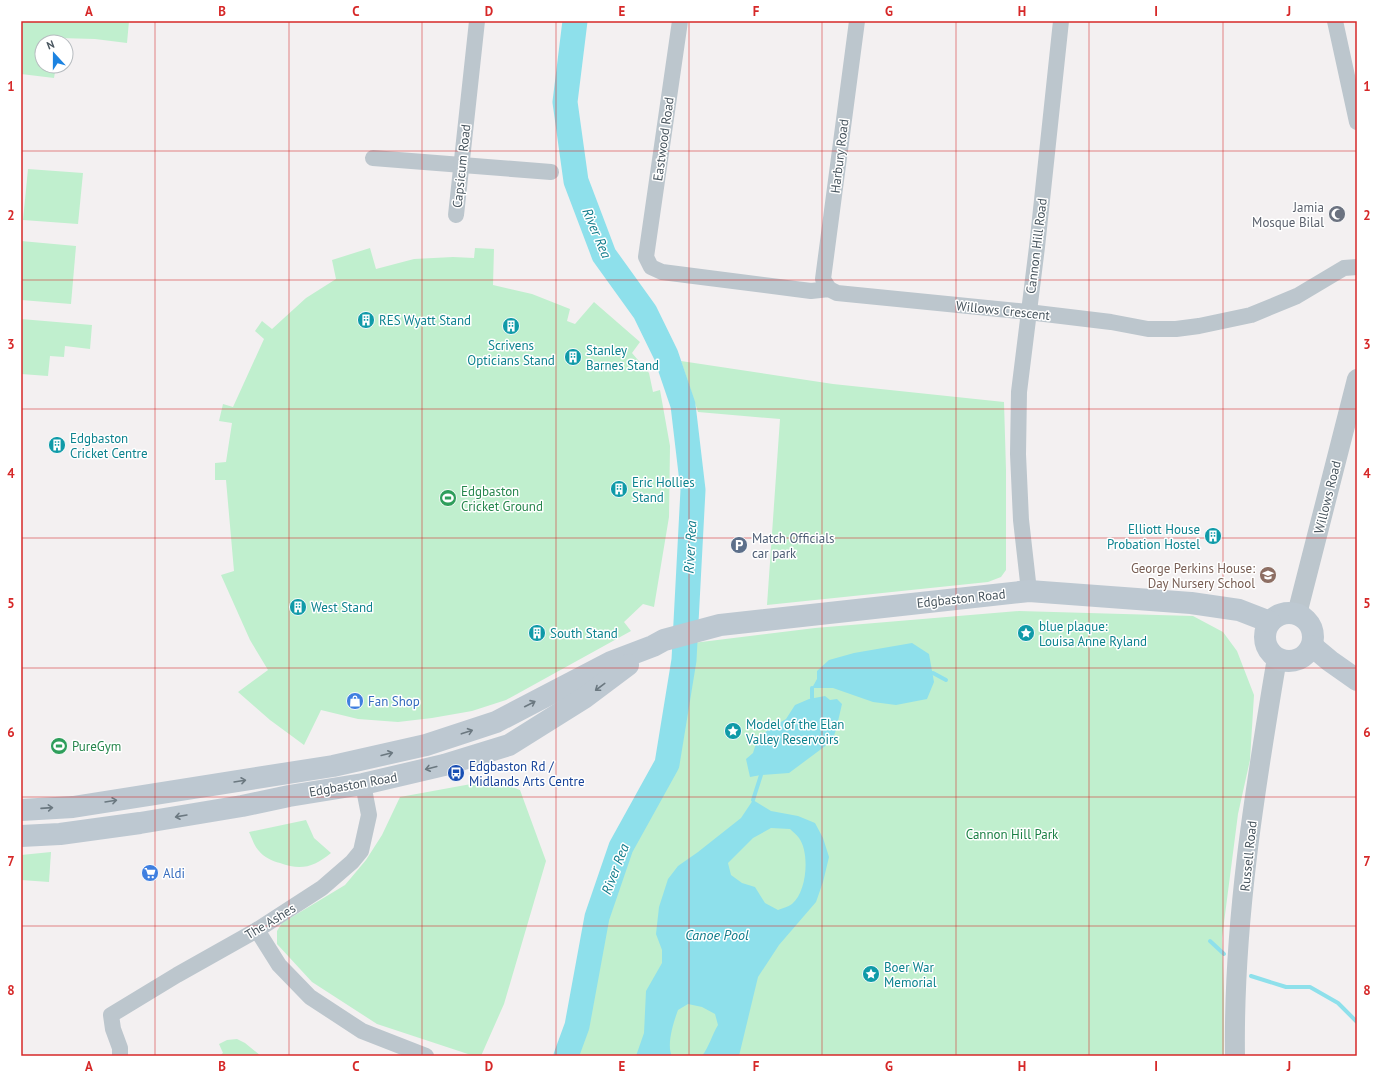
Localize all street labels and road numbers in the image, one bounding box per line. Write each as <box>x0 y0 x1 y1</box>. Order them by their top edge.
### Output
street label: Eastwood Road <box>649 96 678 182</box>
street label: Harbury Road <box>827 118 852 194</box>
street label: Capsicum Road <box>449 123 474 209</box>
street label: Cannon Hill Road <box>1022 197 1051 295</box>
street label: Willows Crescent <box>955 297 1051 324</box>
street label: Willows Road <box>1310 459 1345 535</box>
street label: Edgbaston Road <box>916 585 1006 612</box>
street label: Edgbaston Road <box>308 768 399 801</box>
street label: Russell Road <box>1236 820 1261 892</box>
street label: The Ashes <box>242 900 299 943</box>

